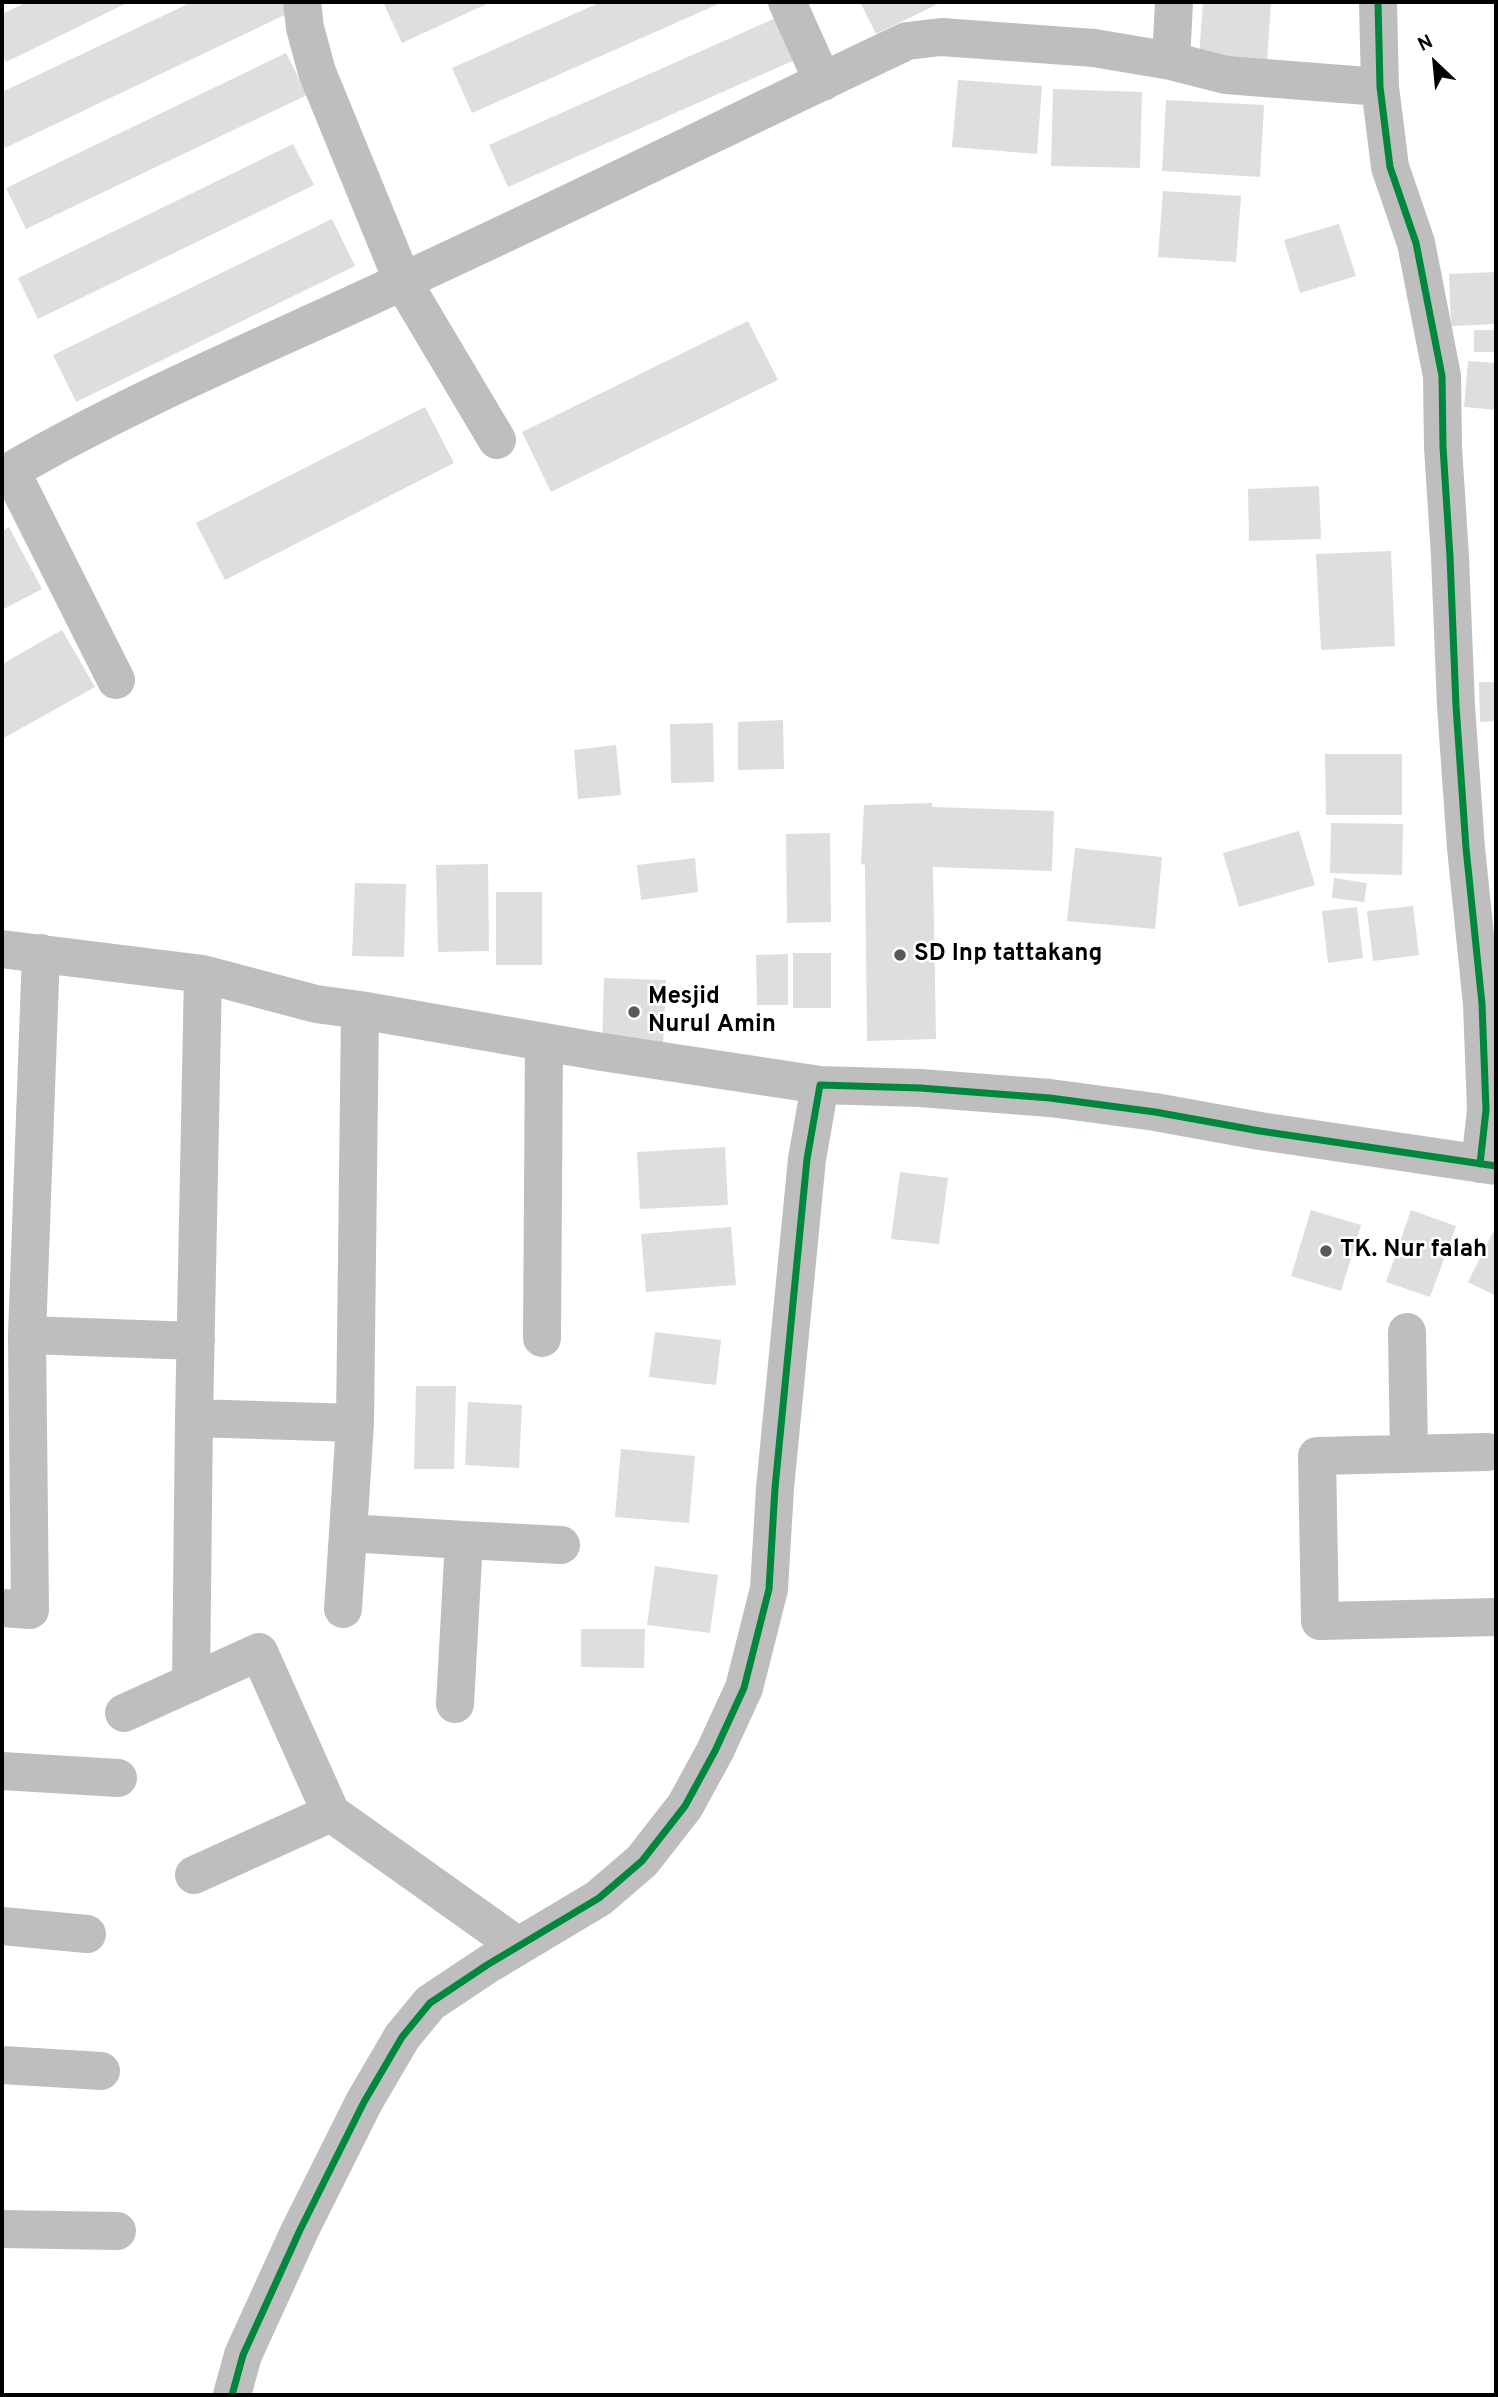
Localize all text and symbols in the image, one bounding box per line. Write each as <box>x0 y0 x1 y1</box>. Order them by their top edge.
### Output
north arrow <box>1400 28 1470 98</box>
text: N <box>1414 30 1437 58</box>
place label: SD Inp tattakang <box>914 941 1102 969</box>
marker: SD Inp tattakang <box>892 947 908 963</box>
place label: Mesjid Nurul Amin <box>648 984 776 1040</box>
marker: Mesjid Nurul Amin <box>626 1004 642 1020</box>
place label: TK. Nur falah <box>1340 1237 1487 1265</box>
marker: TK. Nur falah <box>1318 1243 1334 1259</box>

